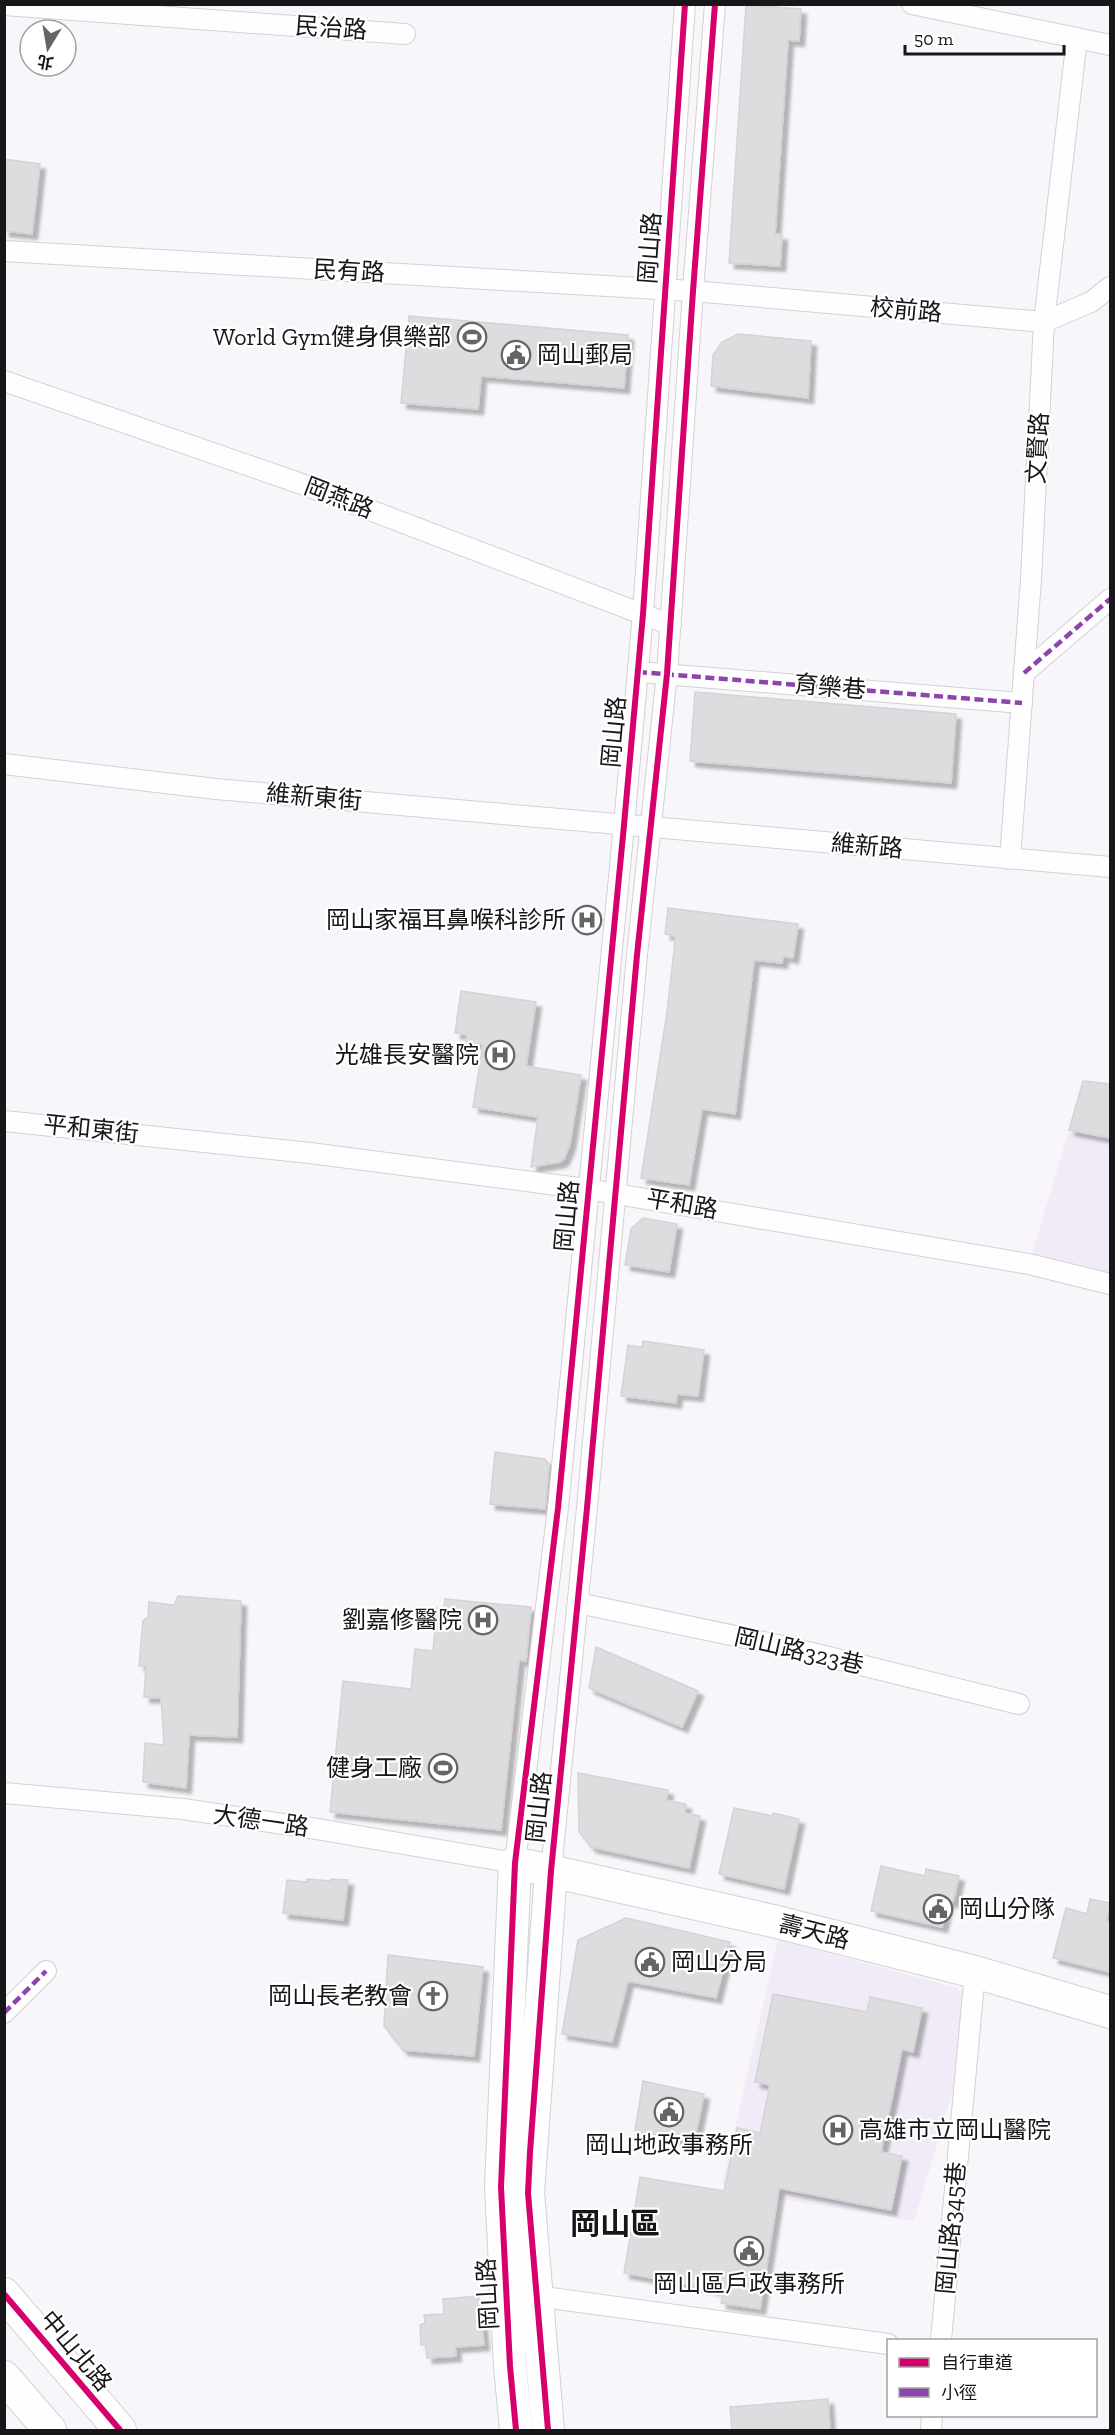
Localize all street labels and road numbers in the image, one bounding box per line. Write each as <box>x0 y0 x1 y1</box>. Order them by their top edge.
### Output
street label: 民治路 <box>294 11 368 44</box>
street label: 岡山路 <box>633 211 666 285</box>
street label: 民有路 <box>312 254 386 287</box>
street label: 校前路 <box>869 292 943 327</box>
street label: 文賢路 <box>1021 411 1054 485</box>
street label: 岡燕路 <box>300 471 378 524</box>
street label: 育樂巷 <box>793 669 867 704</box>
street label: 岡山路 <box>596 695 631 769</box>
street label: 維新東街 <box>265 778 363 815</box>
street label: 維新路 <box>830 828 904 863</box>
street label: 平和東街 <box>42 1109 140 1148</box>
street label: 岡山路 <box>549 1179 584 1253</box>
street label: 平和路 <box>644 1183 720 1224</box>
street label: 岡山路323巷 <box>732 1622 867 1679</box>
street label: 岡山路 <box>520 1770 557 1844</box>
street label: 大德一路 <box>212 1799 311 1842</box>
street label: 壽天路 <box>776 1909 853 1954</box>
street label: 岡山路345巷 <box>930 2160 971 2295</box>
street label: 岡山路 <box>471 2257 504 2331</box>
street label: 中山北路 <box>34 2305 118 2397</box>

